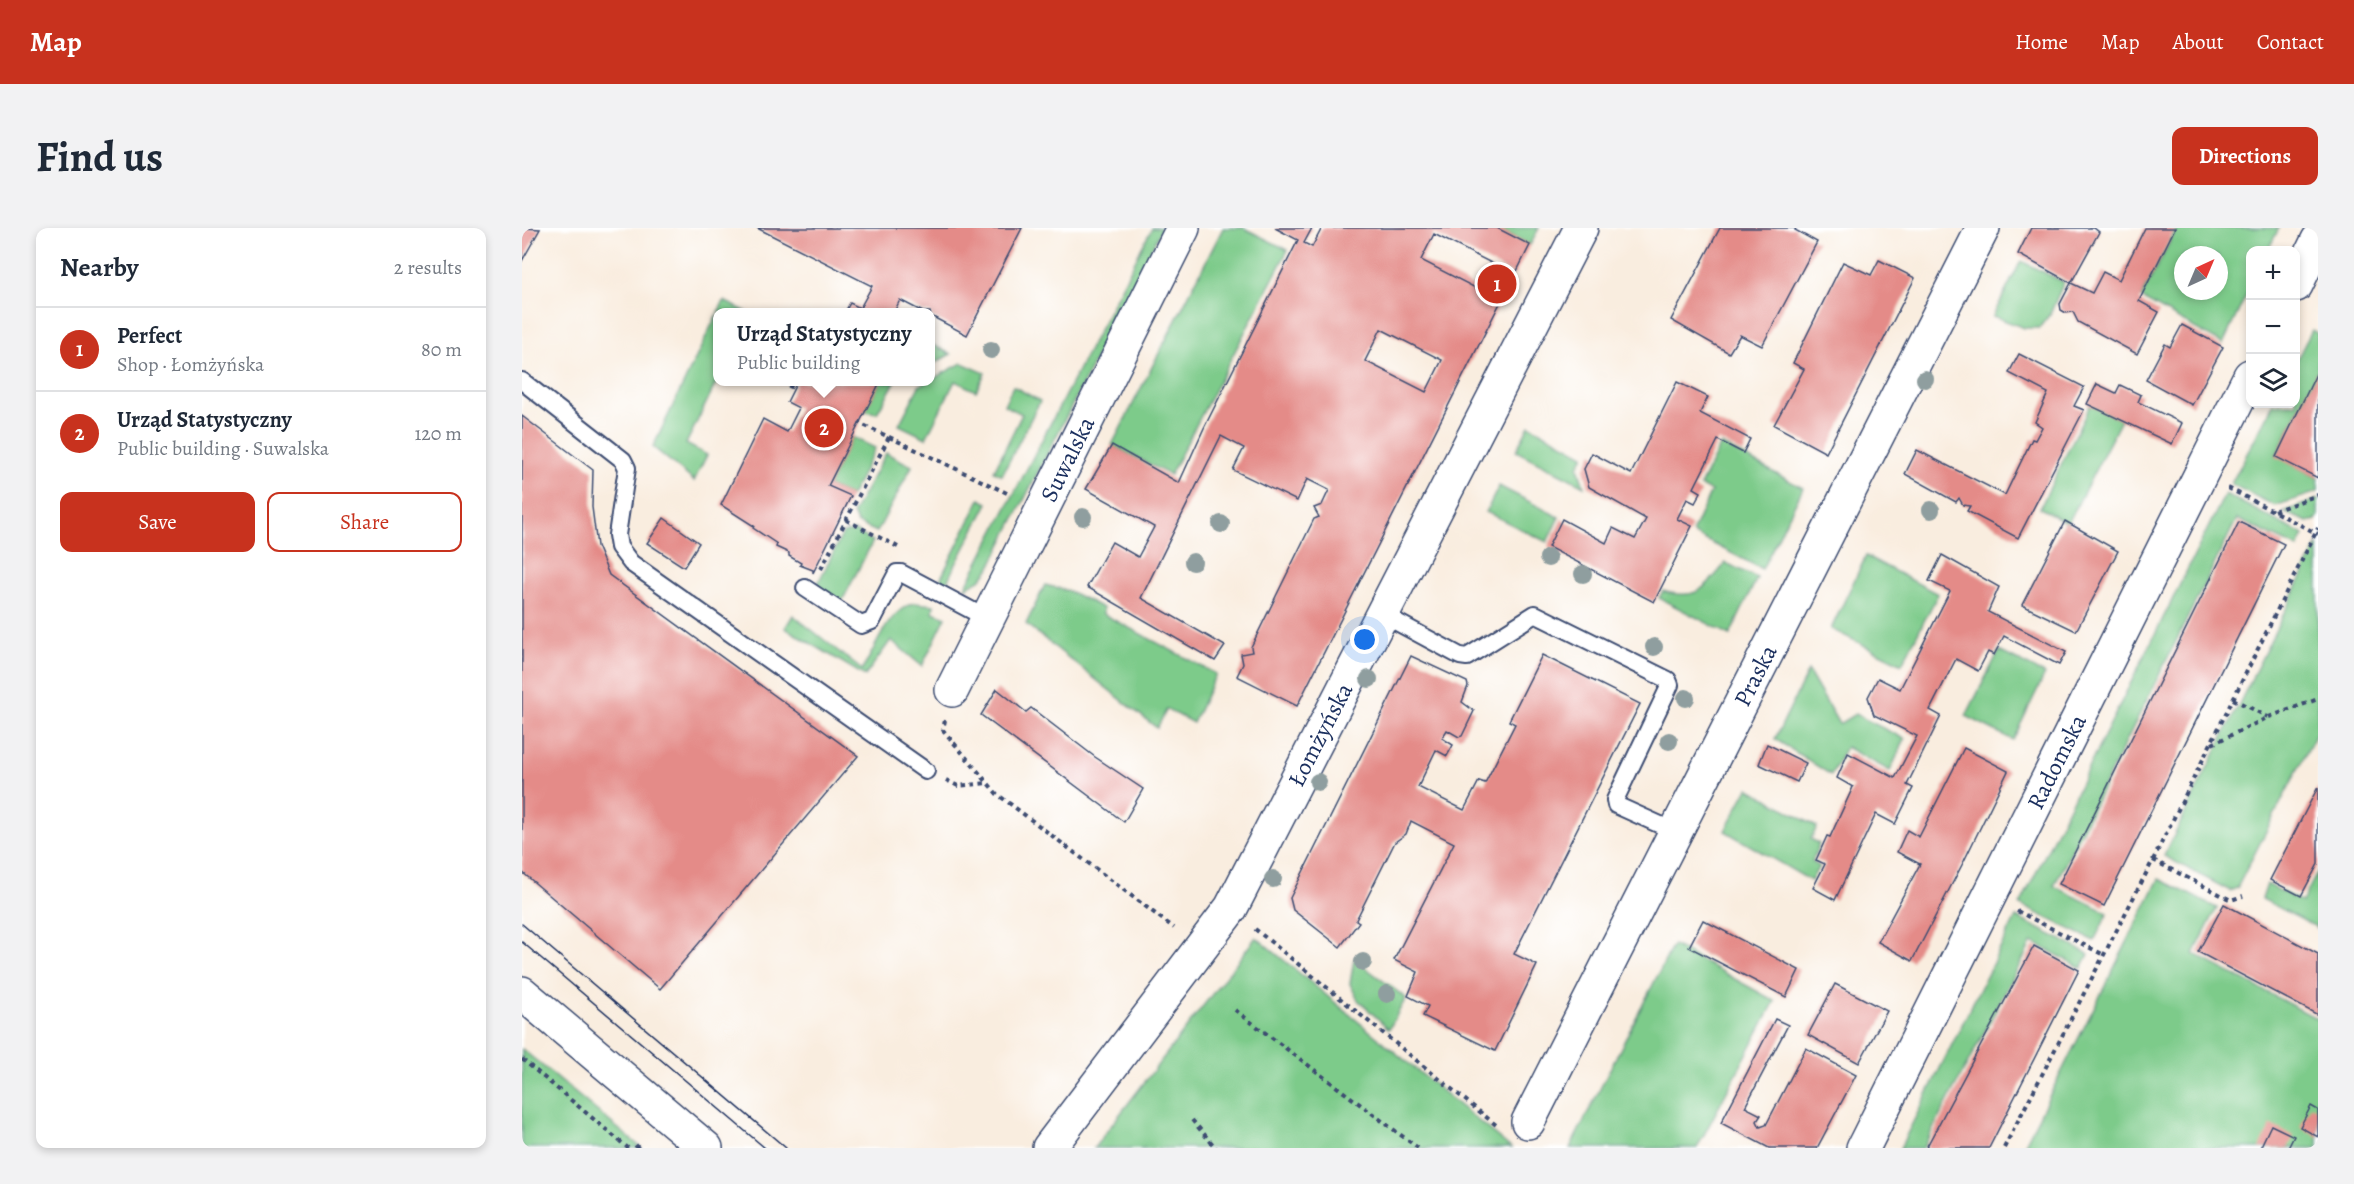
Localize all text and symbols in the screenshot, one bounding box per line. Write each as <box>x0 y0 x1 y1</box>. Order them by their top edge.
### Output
text: Map <box>30 23 82 61</box>
text: Home <box>2015 28 2068 56</box>
text: Map <box>2101 28 2139 56</box>
text: About <box>2172 28 2224 56</box>
text: Contact <box>2257 28 2324 56</box>
button: Directions <box>2172 127 2318 185</box>
text: Find us <box>36 128 163 185</box>
north arrow <box>2174 246 2228 300</box>
map controls <box>2246 246 2300 408</box>
button: + <box>2246 246 2300 300</box>
text: Nearby <box>60 250 139 285</box>
text: 2 results <box>394 254 462 281</box>
pin: 1 <box>1478 262 1516 306</box>
button: − <box>2246 300 2300 354</box>
popup <box>713 308 935 386</box>
text: Urząd Statystyczny <box>737 319 911 349</box>
text: Perfect <box>117 321 182 351</box>
text: 1 <box>76 336 83 363</box>
text: 80 m <box>421 336 462 363</box>
text: Public building <box>737 349 860 376</box>
text: Shop · Łomżyńska <box>117 351 264 378</box>
button: layers <box>2246 354 2300 408</box>
text: Urząd Statystyczny <box>117 405 292 435</box>
pin: 2 <box>804 406 844 450</box>
street label: Suwalska <box>1033 410 1103 507</box>
text: 2 <box>75 420 84 447</box>
text: 120 m <box>414 420 462 447</box>
text: Public building · Suwalska <box>117 435 329 462</box>
button: Save <box>60 492 255 552</box>
button: Share <box>267 492 462 552</box>
your location <box>1350 625 1379 654</box>
street label: Praska <box>1726 638 1785 712</box>
street label: Łomżyńska <box>1280 677 1361 792</box>
street label: Radomska <box>2019 708 2094 815</box>

